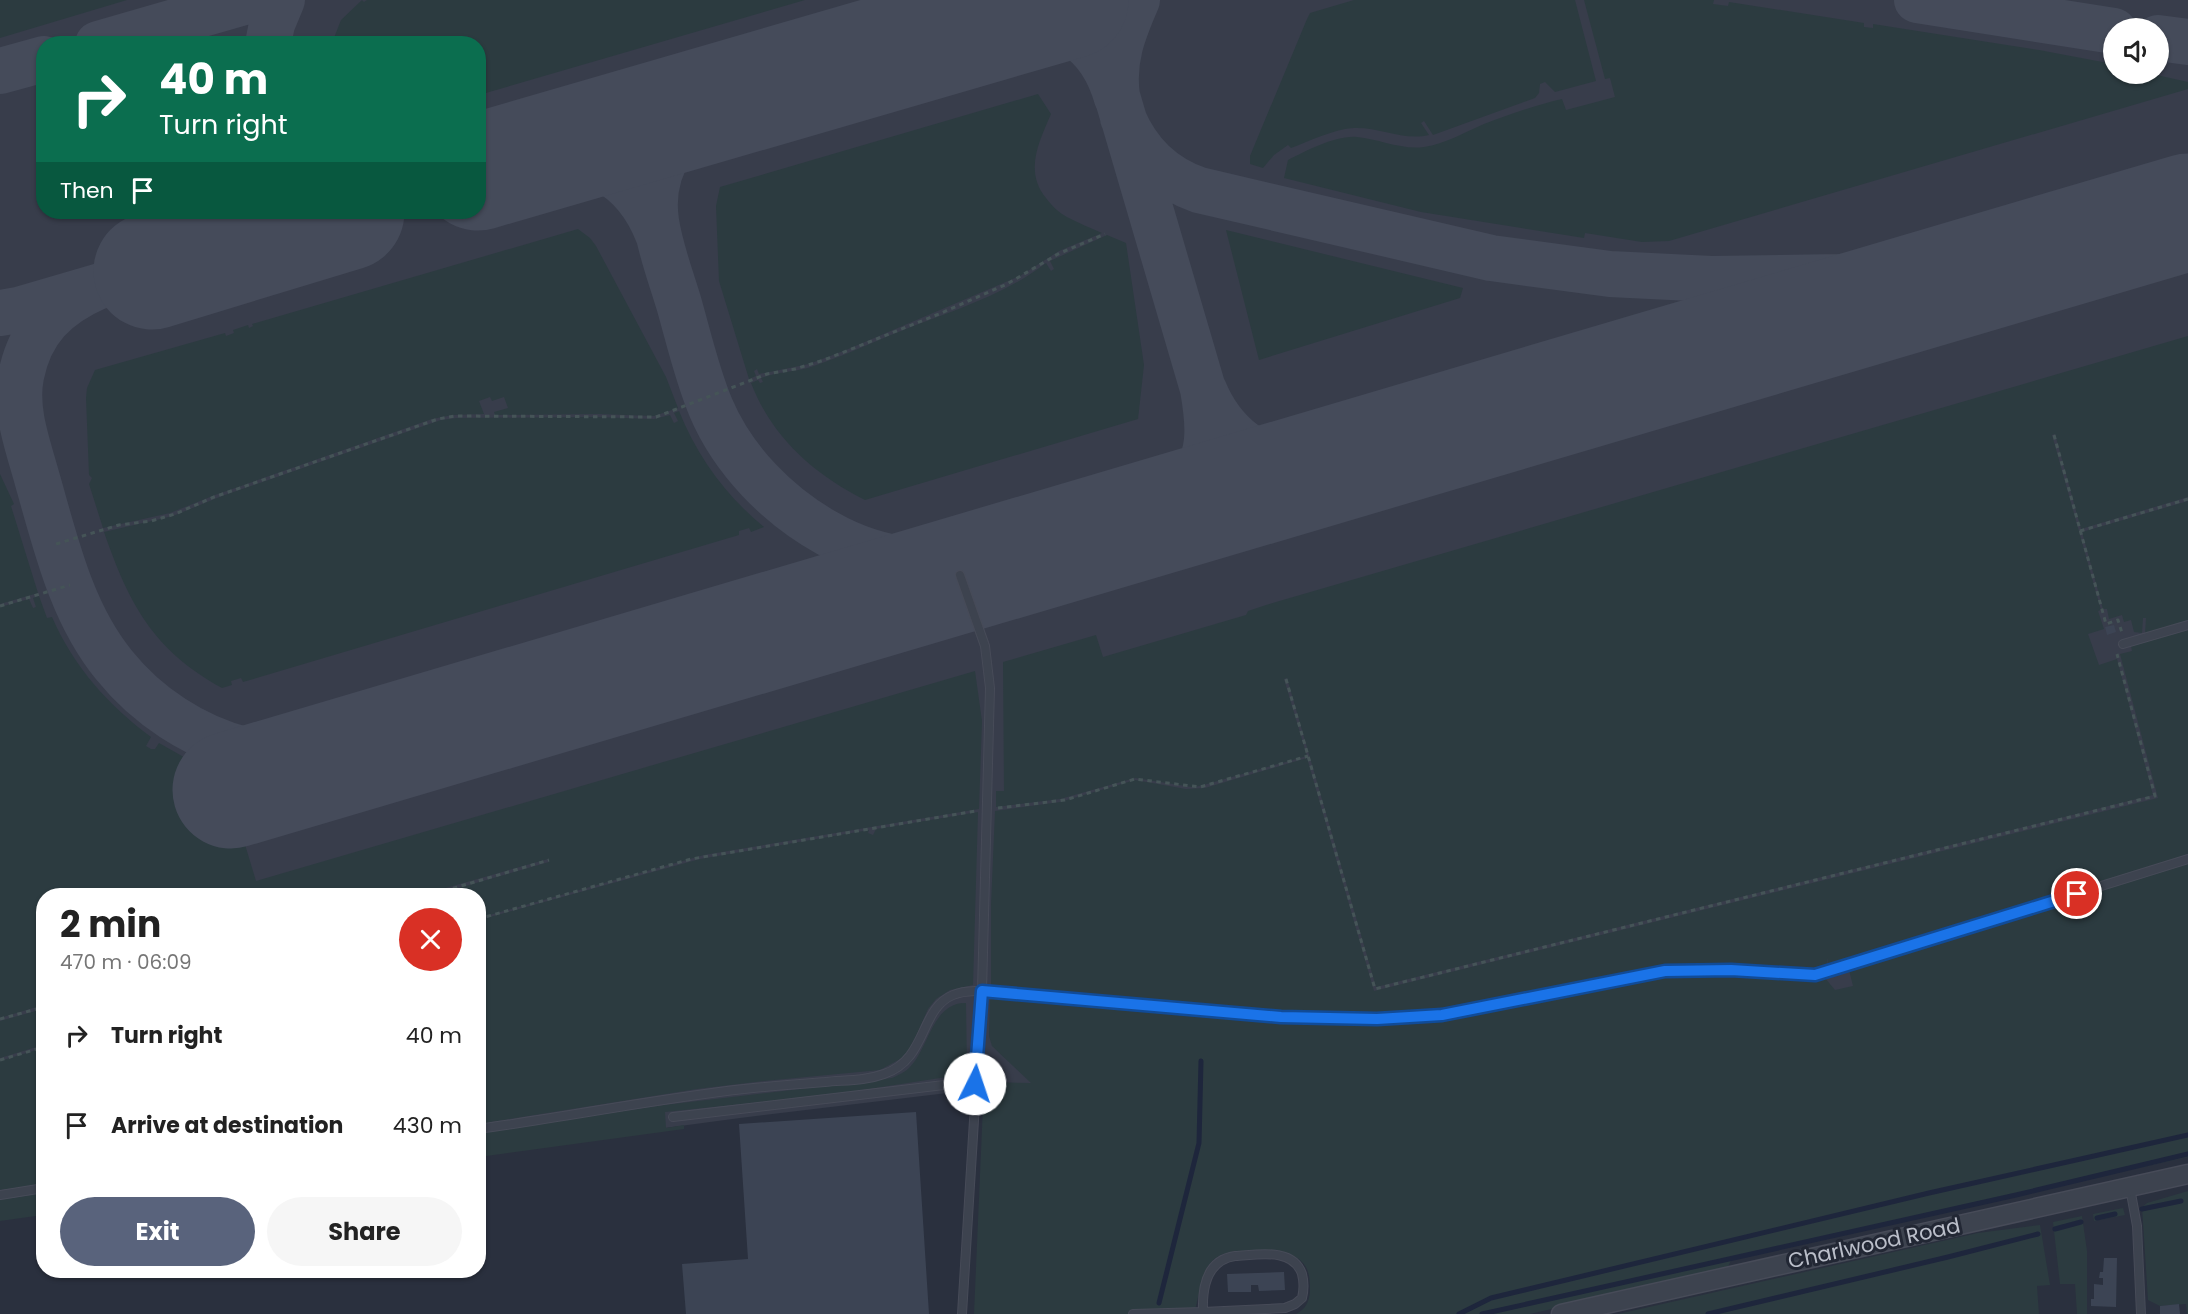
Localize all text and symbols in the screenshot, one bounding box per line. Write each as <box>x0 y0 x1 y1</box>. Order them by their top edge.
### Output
map controls <box>2103 18 2169 84</box>
button: sound <box>2103 18 2169 84</box>
text: 40 m <box>159 50 268 109</box>
icon: right <box>60 60 138 138</box>
text: Turn right <box>159 106 288 143</box>
icon: arrive <box>126 174 159 207</box>
text: Then <box>60 175 114 206</box>
pin <box>2051 868 2102 919</box>
icon: arrive <box>2060 877 2093 910</box>
text: 2 min <box>60 899 161 950</box>
button: close <box>399 908 462 971</box>
text: 470 m · 06:09 <box>60 948 192 976</box>
icon: right <box>60 1019 93 1052</box>
text: Turn right <box>111 1020 222 1051</box>
text: 40 m <box>406 1020 462 1051</box>
position arrow <box>943 1052 1007 1116</box>
icon: arrive <box>60 1109 93 1142</box>
text: Arrive at destination <box>111 1110 343 1141</box>
text: 430 m <box>393 1110 462 1141</box>
button: Exit <box>60 1197 255 1266</box>
button: Share <box>267 1197 462 1266</box>
street label: Charlwood Road <box>1785 1211 1963 1275</box>

